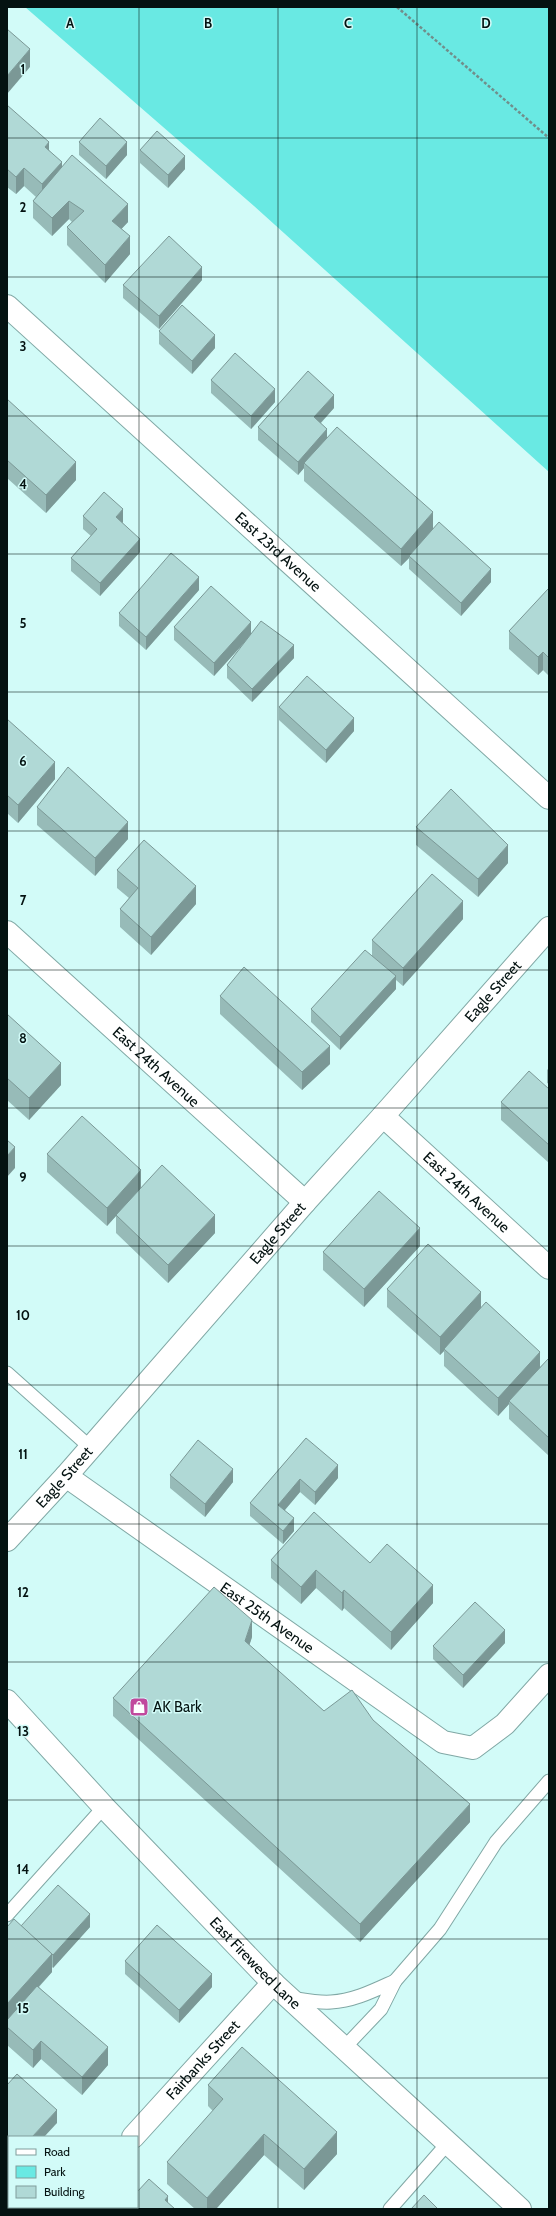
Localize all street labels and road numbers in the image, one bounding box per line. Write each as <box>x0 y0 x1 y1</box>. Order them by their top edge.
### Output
street label: East 23rd Avenue <box>231 508 325 596</box>
street label: Eagle Street <box>461 957 525 1026</box>
street label: East 24th Avenue <box>109 1023 203 1111</box>
street label: East 24th Avenue <box>419 1148 514 1237</box>
street label: Eagle Street <box>246 1199 309 1268</box>
street label: Eagle Street <box>32 1443 96 1512</box>
street label: East 25th Avenue <box>217 1579 318 1657</box>
street label: East Fireweed Lane <box>206 1914 305 2013</box>
street label: Fairbanks Street <box>162 2017 244 2103</box>

